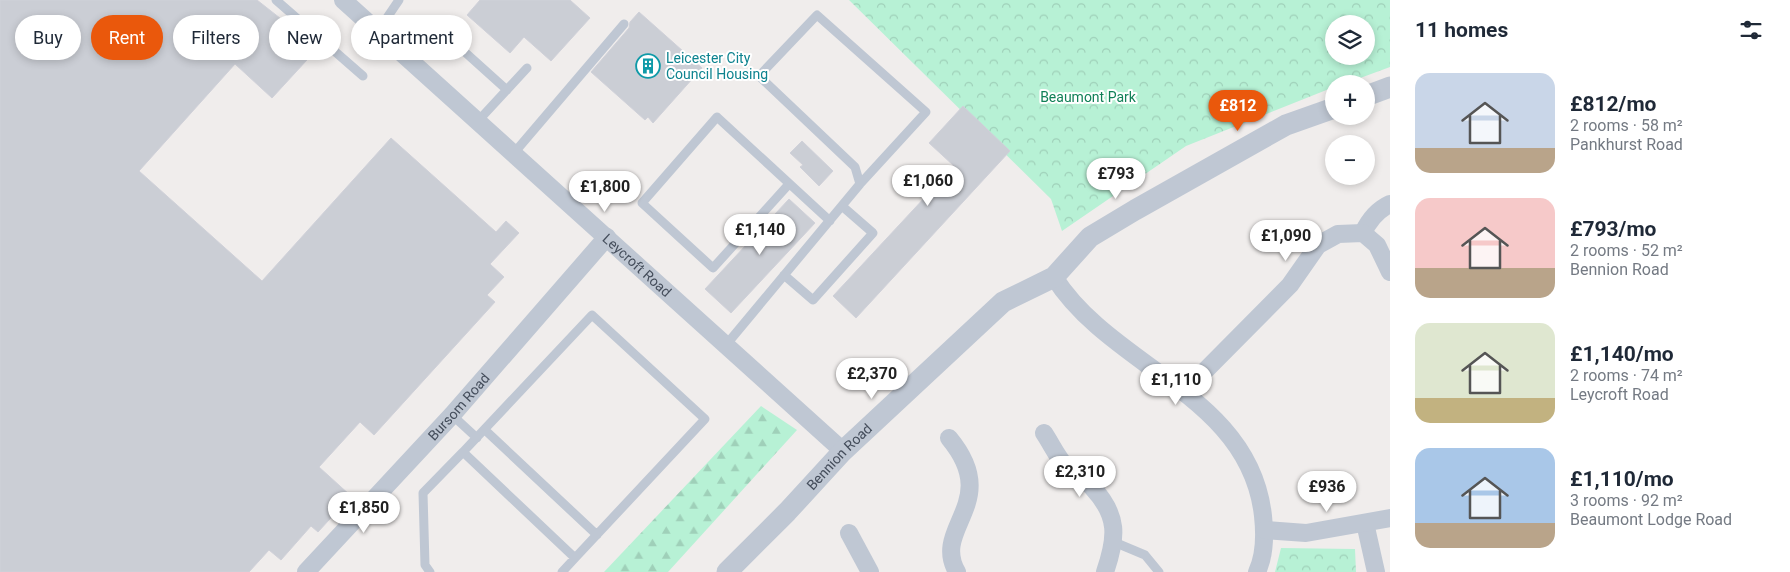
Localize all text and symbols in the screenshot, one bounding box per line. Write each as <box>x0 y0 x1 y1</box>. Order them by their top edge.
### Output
chip: Buy <box>15 15 81 60</box>
chip: Rent <box>91 15 163 60</box>
chip: Filters <box>173 15 259 60</box>
chip: New <box>269 15 341 60</box>
chip: Apartment <box>351 15 472 60</box>
map controls <box>1325 15 1375 185</box>
button: layers <box>1325 15 1375 65</box>
icon: filters <box>1737 16 1765 44</box>
text: 11 homes <box>1415 18 1508 42</box>
place label: Leicester City Council Housing <box>666 50 768 82</box>
building icon: Leicester City Council Housing <box>635 53 661 79</box>
button: + <box>1325 75 1375 125</box>
park label: Beaumont Park <box>1040 89 1137 105</box>
pin: £812 <box>1208 90 1268 132</box>
text: £812/mo <box>1570 92 1656 116</box>
icon: home <box>1455 93 1515 153</box>
text: £812 <box>1219 96 1257 115</box>
text: 2 rooms · 58 m² <box>1570 116 1683 135</box>
button: − <box>1325 135 1375 185</box>
text: Pankhurst Road <box>1570 135 1683 154</box>
pin: £793 <box>1086 158 1146 200</box>
pin: £1,060 <box>887 164 969 207</box>
text: £793 <box>1097 164 1135 183</box>
pin: £1,800 <box>564 170 646 213</box>
text: £1,060 <box>903 171 953 190</box>
text: £1,800 <box>580 177 630 196</box>
pin: £1,140 <box>719 214 801 256</box>
text: £793/mo <box>1570 217 1656 241</box>
icon: home <box>1455 218 1515 278</box>
text: £1,140 <box>735 220 785 239</box>
pin: £1,090 <box>1245 220 1327 262</box>
text: £1,090 <box>1261 226 1311 245</box>
street label: Leycroft Road <box>600 230 675 300</box>
text: 2 rooms · 52 m² <box>1570 241 1683 260</box>
text: Bennion Road <box>1570 260 1669 279</box>
text: £1,140/mo <box>1570 342 1674 366</box>
icon: home <box>1455 343 1515 403</box>
pin: £2,370 <box>831 358 913 400</box>
text: £2,370 <box>847 364 897 383</box>
pin: £1,110 <box>1135 364 1217 406</box>
text: 2 rooms · 74 m² <box>1570 366 1683 385</box>
street label: Bursom Road <box>425 370 493 444</box>
text: £1,110 <box>1151 370 1201 389</box>
text: Leycroft Road <box>1570 385 1669 404</box>
street label: Bennion Road <box>803 420 875 493</box>
pin: £2,310 <box>1039 456 1121 498</box>
text: £2,310 <box>1055 462 1105 481</box>
text: £1,110/mo <box>1570 467 1674 491</box>
icon: home <box>1455 468 1515 528</box>
pin: £936 <box>1297 470 1357 513</box>
text: £936 <box>1308 477 1346 496</box>
text: 3 rooms · 92 m² <box>1570 491 1683 510</box>
pin: £1,850 <box>323 492 405 534</box>
text: £1,850 <box>339 498 389 517</box>
text: Beaumont Lodge Road <box>1570 510 1732 529</box>

